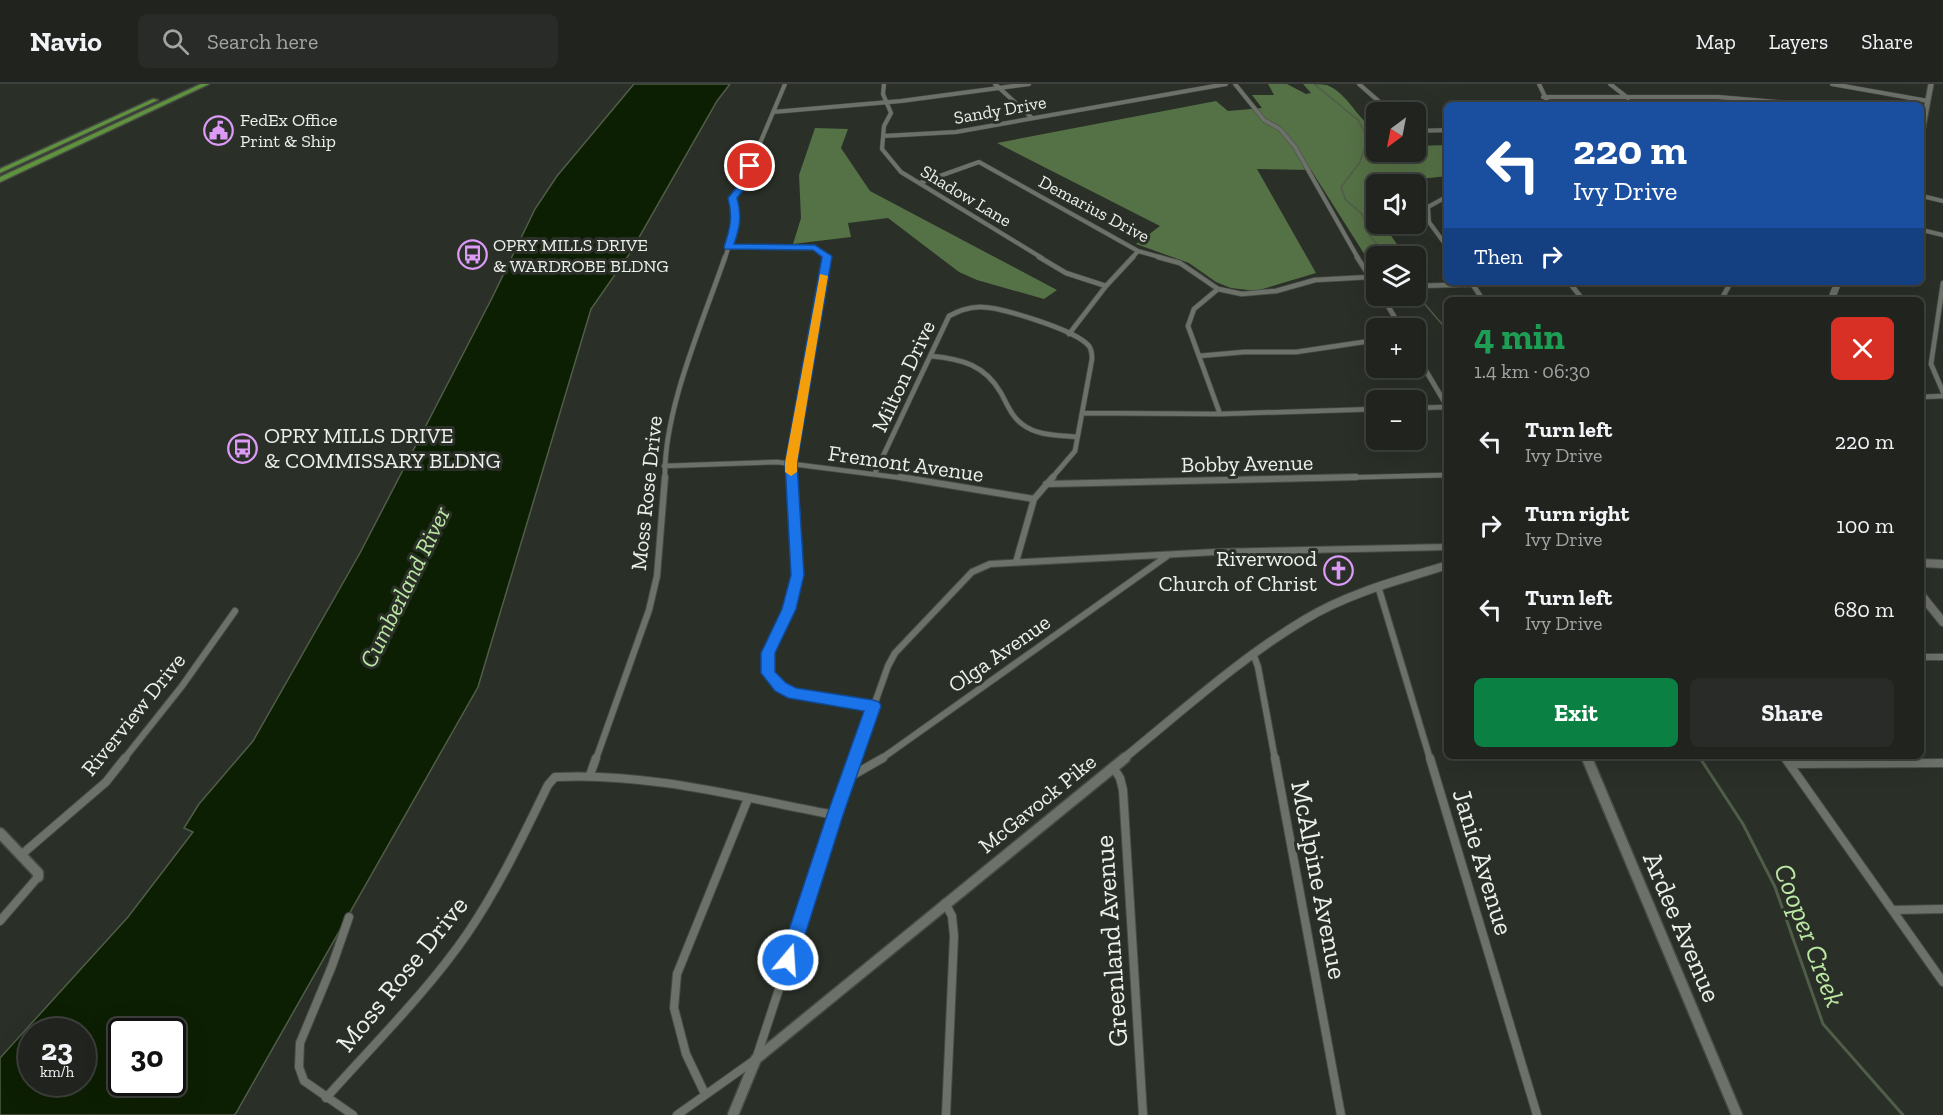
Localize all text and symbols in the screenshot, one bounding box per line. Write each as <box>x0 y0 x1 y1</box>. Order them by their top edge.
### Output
search box <box>138 14 558 68</box>
text: Navio <box>30 25 102 58</box>
icon: search <box>159 25 192 58</box>
text: Search here <box>207 28 318 55</box>
text: Map <box>1696 29 1736 54</box>
text: Layers <box>1769 29 1828 54</box>
text: Share <box>1861 29 1913 54</box>
street label: Sandy Drive <box>952 91 1048 129</box>
north arrow <box>1366 102 1426 162</box>
map controls <box>1366 102 1426 450</box>
place label: FedEx Office Print & Ship <box>240 109 337 152</box>
public building icon: FedEx Office Print & Ship <box>203 114 235 146</box>
text: 220 m <box>1573 124 1687 175</box>
icon: left <box>1474 126 1552 204</box>
pin <box>724 140 775 191</box>
icon: arrive <box>733 149 766 182</box>
street label: Shadow Lane <box>917 160 1015 232</box>
street label: Demarius Drive <box>1035 171 1153 247</box>
button: sound <box>1366 174 1426 234</box>
text: Ivy Drive <box>1573 175 1677 207</box>
place label: OPRY MILLS DRIVE & WARDROBE BLDNG <box>493 234 669 277</box>
bus stop icon: OPRY MILLS DRIVE & WARDROBE BLDNG <box>456 239 488 271</box>
icon: right <box>1535 240 1568 273</box>
text: Then <box>1474 243 1523 270</box>
button: layers <box>1366 246 1426 306</box>
text: 4 min <box>1474 315 1565 358</box>
street label: Milton Drive <box>866 316 941 436</box>
button: close <box>1831 317 1894 380</box>
button: + <box>1366 318 1426 378</box>
text: 1.4 km · 06:30 <box>1474 359 1590 383</box>
button: − <box>1366 390 1426 450</box>
street label: Moss Rose Drive <box>625 414 668 572</box>
text: Turn left <box>1525 416 1612 443</box>
place label: OPRY MILLS DRIVE & COMMISSARY BLDNG <box>264 422 501 474</box>
icon: left <box>1474 425 1507 458</box>
text: 220 m <box>1835 428 1894 455</box>
bus stop icon: OPRY MILLS DRIVE & COMMISSARY BLDNG <box>227 432 259 464</box>
street label: Fremont Avenue <box>826 439 986 488</box>
text: Ivy Drive <box>1525 443 1602 467</box>
street label: Bobby Avenue <box>1181 449 1313 478</box>
text: Turn right <box>1525 500 1629 527</box>
water label: Cumberland River <box>353 501 456 672</box>
icon: right <box>1474 509 1507 542</box>
text: 100 m <box>1836 512 1894 539</box>
text: Ivy Drive <box>1525 527 1602 551</box>
place label: Riverwood Church of Christ <box>1159 545 1318 597</box>
church icon: Riverwood Church of Christ <box>1322 555 1354 587</box>
text: Turn left <box>1525 584 1612 611</box>
icon: left <box>1474 593 1507 626</box>
text: 680 m <box>1834 596 1894 623</box>
street label: Olga Avenue <box>943 608 1056 698</box>
text: Ivy Drive <box>1525 611 1602 635</box>
street label: Riverview Drive <box>76 647 191 781</box>
button: Exit <box>1474 678 1678 747</box>
button: Share <box>1690 678 1894 747</box>
street label: McGavock Pike <box>973 748 1102 859</box>
street label: McAlpine Avenue <box>1284 778 1354 982</box>
street label: Janie Avenue <box>1446 785 1520 939</box>
street label: Greenland Avenue <box>1088 834 1134 1048</box>
street label: Ardee Avenue <box>1636 847 1728 1007</box>
water label: Cooper Creek <box>1767 859 1852 1012</box>
street label: Moss Rose Drive <box>329 890 475 1058</box>
position arrow <box>756 928 820 992</box>
speed limit sign: 30 <box>108 1018 186 1096</box>
text: 23 <box>41 1032 73 1068</box>
text: km/h <box>40 1063 74 1081</box>

